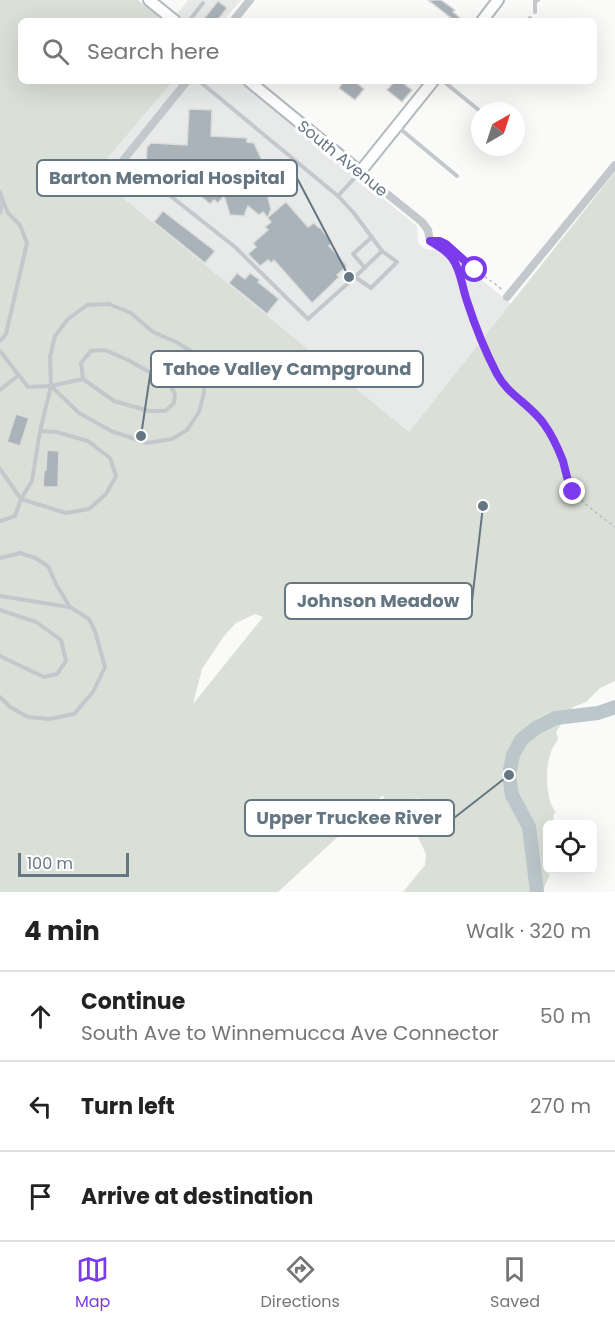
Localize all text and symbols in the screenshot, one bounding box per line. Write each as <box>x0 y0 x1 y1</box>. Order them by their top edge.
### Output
search box <box>18 18 597 84</box>
icon: search <box>39 35 72 68</box>
text: Search here <box>87 36 220 67</box>
north arrow <box>471 102 525 156</box>
street label: South Avenue <box>293 115 393 202</box>
callout: Barton Memorial Hospital <box>37 160 297 196</box>
text: Barton Memorial Hospital <box>49 165 285 190</box>
route start <box>461 256 487 282</box>
callout: Tahoe Valley Campground <box>151 351 423 387</box>
text: Tahoe Valley Campground <box>163 356 411 381</box>
route end <box>559 478 585 504</box>
callout: Johnson Meadow <box>285 583 472 619</box>
text: Johnson Meadow <box>297 588 460 613</box>
callout: Upper Truckee River <box>245 800 454 836</box>
text: Upper Truckee River <box>256 805 442 830</box>
map controls <box>543 820 597 874</box>
button: locate <box>543 820 597 874</box>
scale bar <box>18 850 129 878</box>
text: 100 m <box>27 852 73 875</box>
text: 4 min <box>24 913 100 949</box>
text: Walk · 320 m <box>466 917 591 945</box>
text: Continue <box>81 986 185 1017</box>
icon: ahead <box>24 1000 57 1033</box>
text: 50 m <box>540 1002 591 1030</box>
text: South Ave to Winnemucca Ave Connector <box>81 1019 499 1047</box>
icon: left <box>24 1090 57 1123</box>
text: Turn left <box>81 1091 175 1122</box>
text: 270 m <box>530 1092 591 1120</box>
icon: arrive <box>24 1180 57 1213</box>
text: Arrive at destination <box>81 1181 313 1212</box>
tab: Map <box>75 1253 110 1314</box>
tab: Directions <box>261 1253 340 1314</box>
tab: Saved <box>490 1253 540 1314</box>

